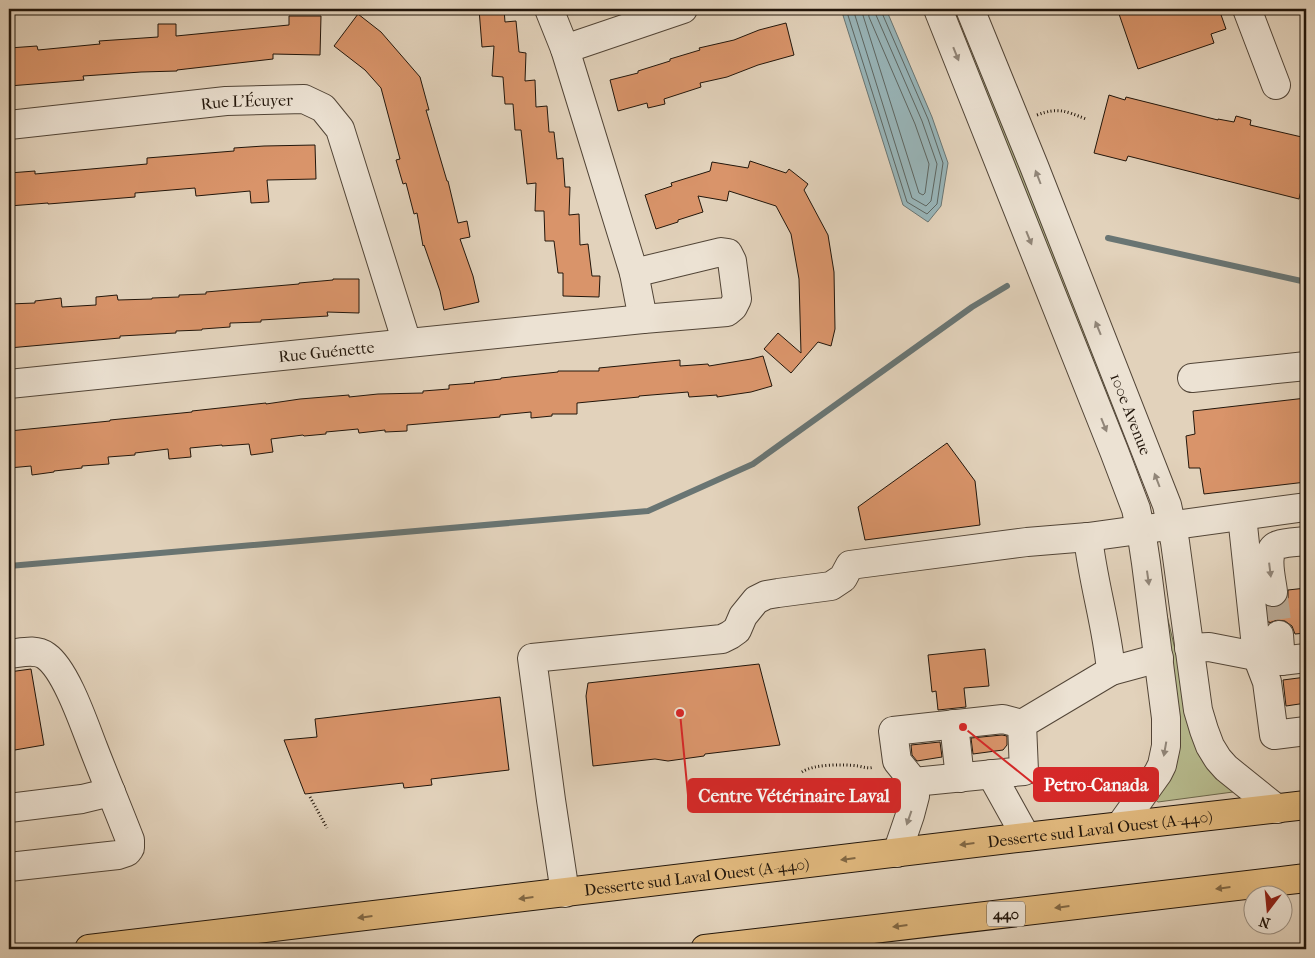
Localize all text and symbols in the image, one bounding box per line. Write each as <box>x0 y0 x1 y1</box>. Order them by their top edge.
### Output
one-way arrow <box>952 47 960 62</box>
street label: Rue L'Écuyer <box>200 90 293 114</box>
one-way arrow <box>1034 169 1042 184</box>
one-way arrow <box>1026 230 1033 245</box>
one-way arrow <box>1093 321 1101 336</box>
street label: Rue Guénette <box>277 338 375 366</box>
street label: 100e Avenue <box>1106 371 1155 458</box>
one-way arrow <box>1100 418 1108 432</box>
one-way arrow <box>1153 472 1161 487</box>
one-way arrow <box>1267 562 1275 578</box>
one-way arrow <box>1145 571 1153 587</box>
one-way arrow <box>1161 742 1169 758</box>
callout: Petro-Canada <box>1034 768 1158 801</box>
text: Petro-Canada <box>1044 775 1149 796</box>
callout: Centre Vétérinaire Laval <box>688 779 900 812</box>
text: Centre Vétérinaire Laval <box>698 786 891 807</box>
street label: Desserte sud Laval Ouest (A-440) <box>986 807 1214 852</box>
one-way arrow <box>905 811 913 826</box>
one-way arrow <box>959 840 975 848</box>
street label: Desserte sud Laval Ouest (A-440) <box>583 854 810 900</box>
one-way arrow <box>840 855 856 863</box>
one-way arrow <box>1215 884 1231 892</box>
north arrow <box>1242 886 1292 936</box>
one-way arrow <box>518 894 534 902</box>
road number: 440 <box>987 902 1025 926</box>
one-way arrow <box>1053 903 1069 911</box>
text: N <box>1257 912 1272 932</box>
one-way arrow <box>356 913 372 921</box>
one-way arrow <box>892 922 908 930</box>

